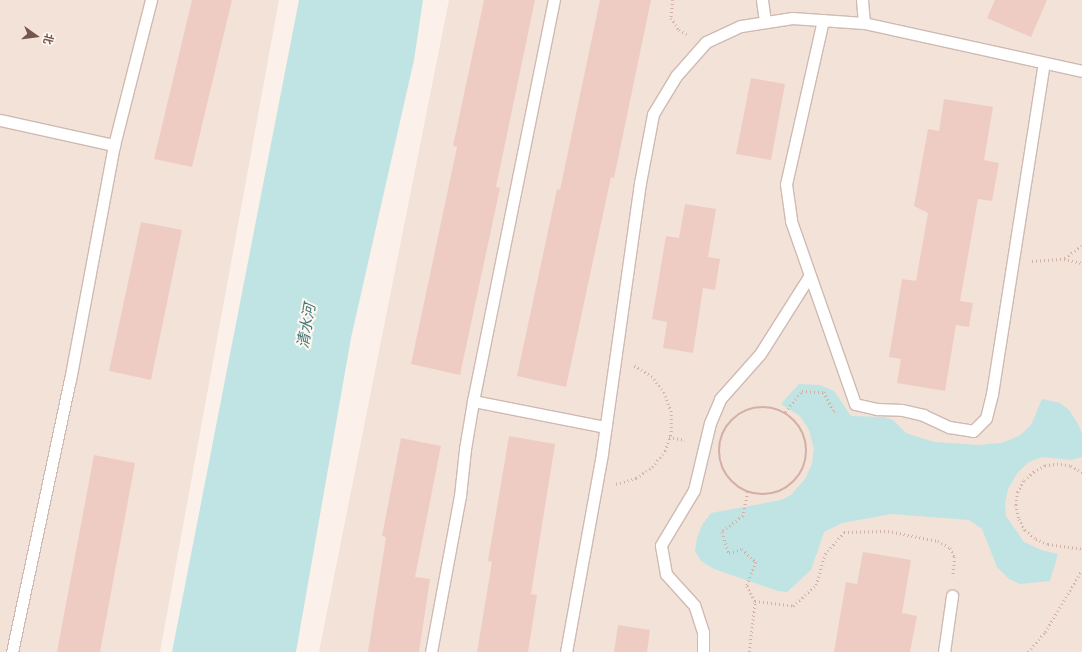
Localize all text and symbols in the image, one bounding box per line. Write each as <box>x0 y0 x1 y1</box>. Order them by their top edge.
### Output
north arrow <box>16 16 56 56</box>
text: 北 <box>41 32 55 46</box>
water label: 清水河 <box>294 302 320 350</box>

